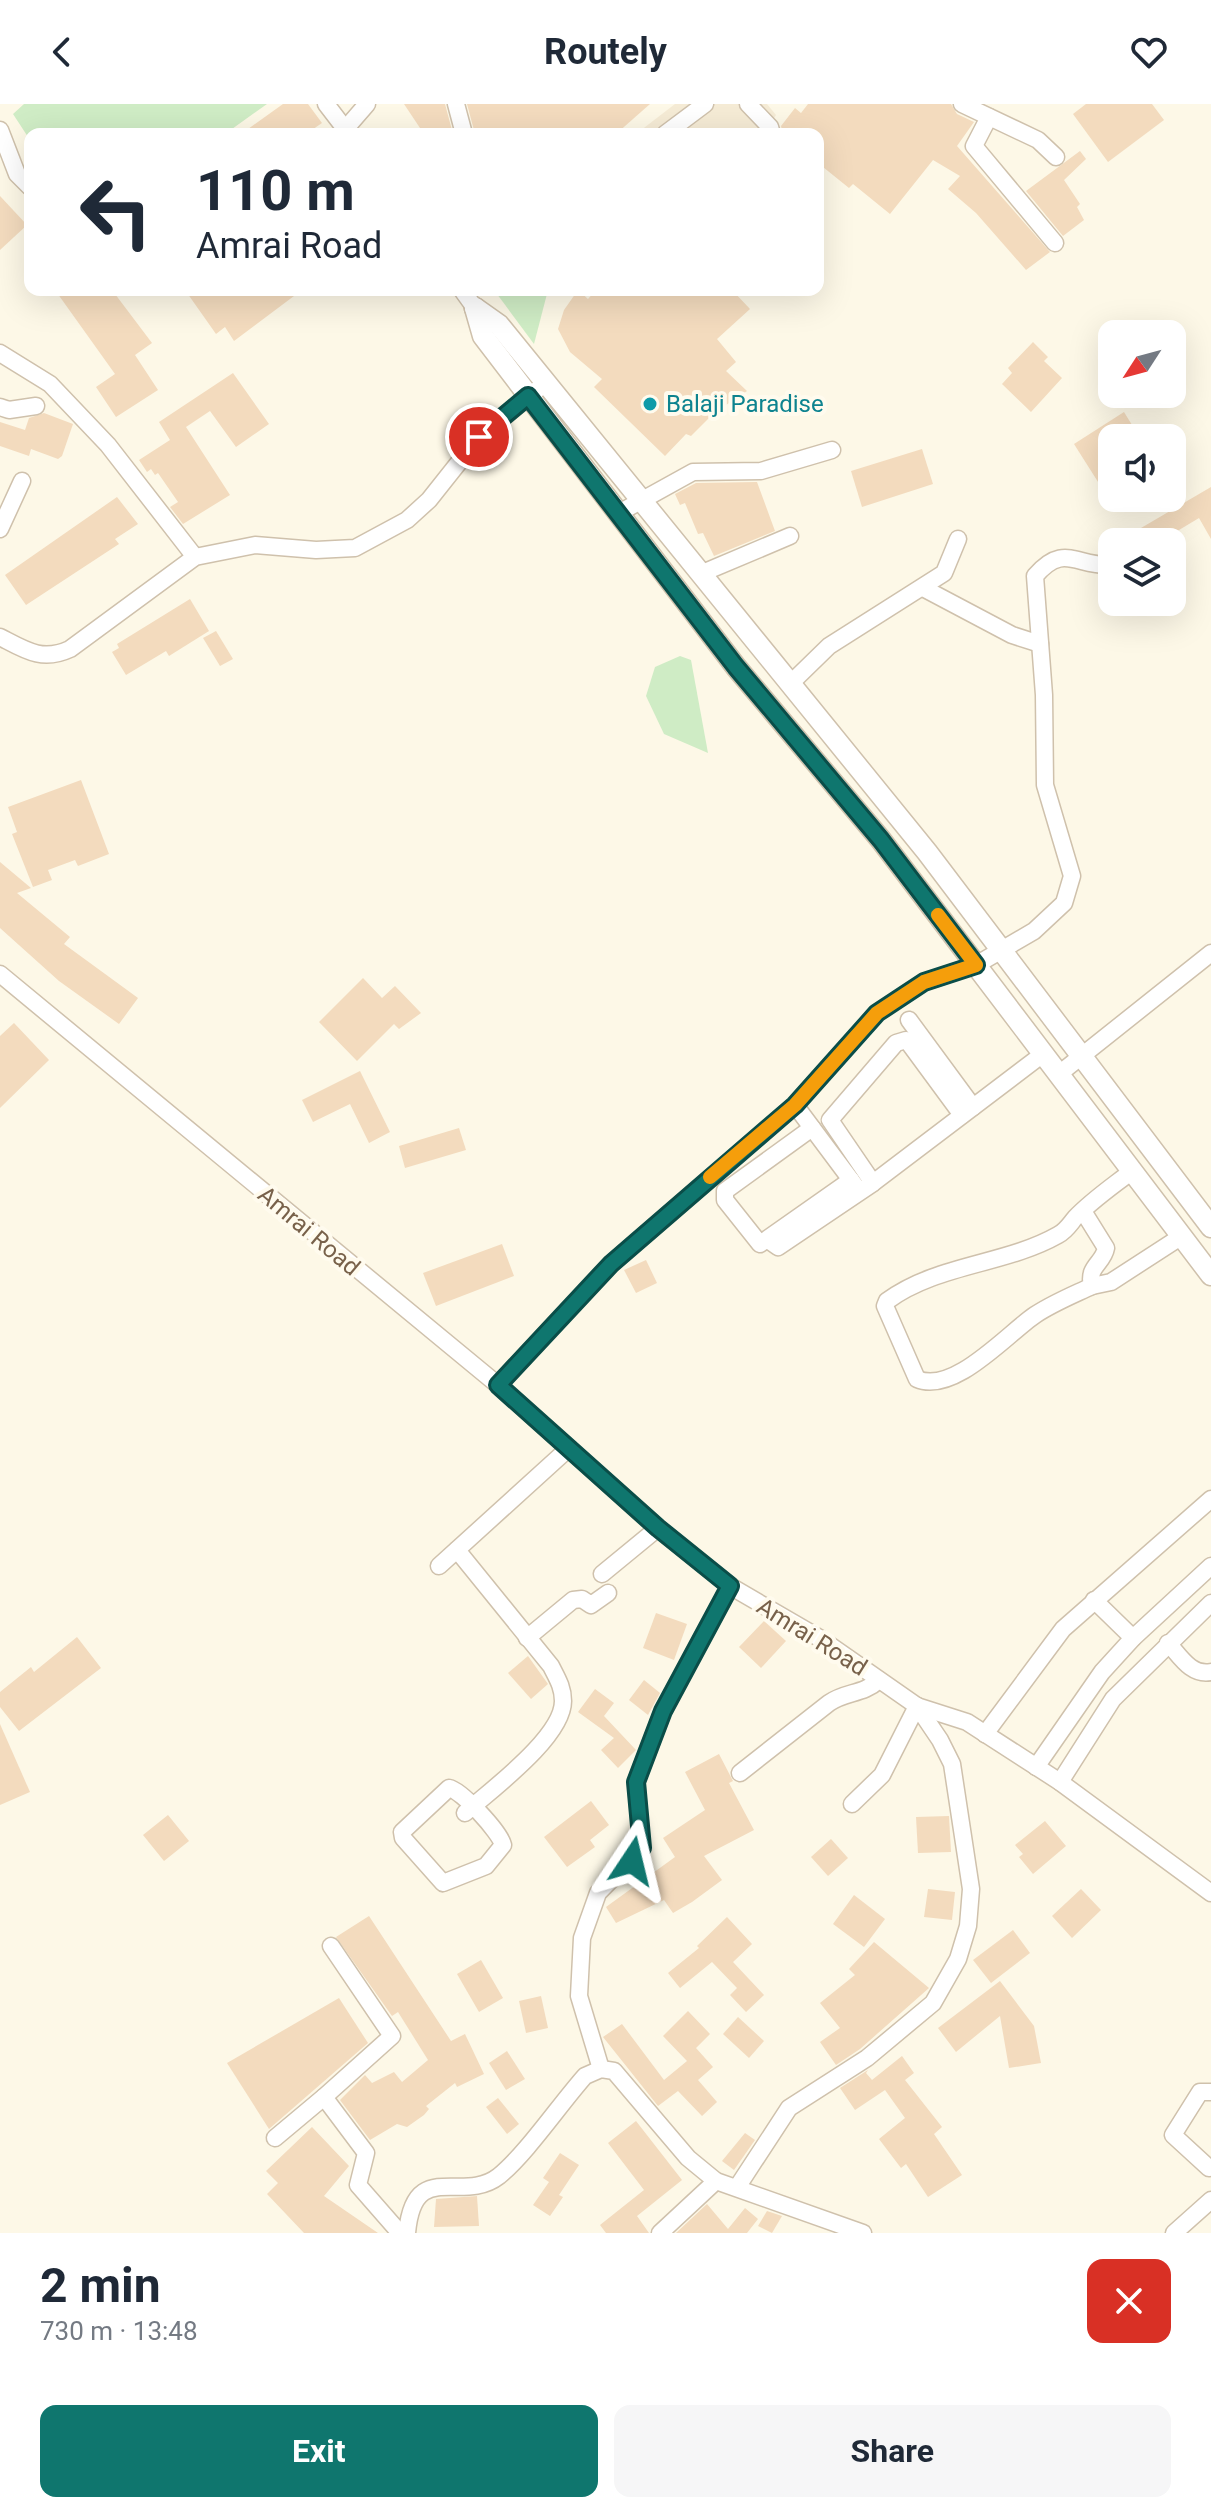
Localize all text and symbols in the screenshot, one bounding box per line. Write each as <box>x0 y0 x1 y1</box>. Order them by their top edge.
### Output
icon: back <box>40 30 84 74</box>
icon: heart <box>1127 30 1171 74</box>
text: Routely <box>544 31 667 73</box>
text: 110 m <box>196 158 355 224</box>
icon: left <box>64 160 168 264</box>
text: Amrai Road <box>196 225 382 267</box>
north arrow <box>1098 320 1186 408</box>
map controls <box>1098 320 1186 616</box>
place label: Balaji Paradise <box>666 390 824 418</box>
marker: Balaji Paradise <box>641 395 659 413</box>
pin <box>445 403 513 471</box>
icon: arrive <box>457 415 501 459</box>
button: sound <box>1098 424 1186 512</box>
button: layers <box>1098 528 1186 616</box>
street label: Amrai Road <box>252 1180 366 1282</box>
street label: Amrai Road <box>752 1592 872 1682</box>
position arrow <box>590 1819 674 1903</box>
text: 2 min <box>40 2257 161 2314</box>
button: close <box>1087 2259 1171 2343</box>
text: 730 m · 13:48 <box>40 2316 198 2346</box>
button: Exit <box>40 2405 598 2497</box>
button: Share <box>614 2405 1171 2497</box>

